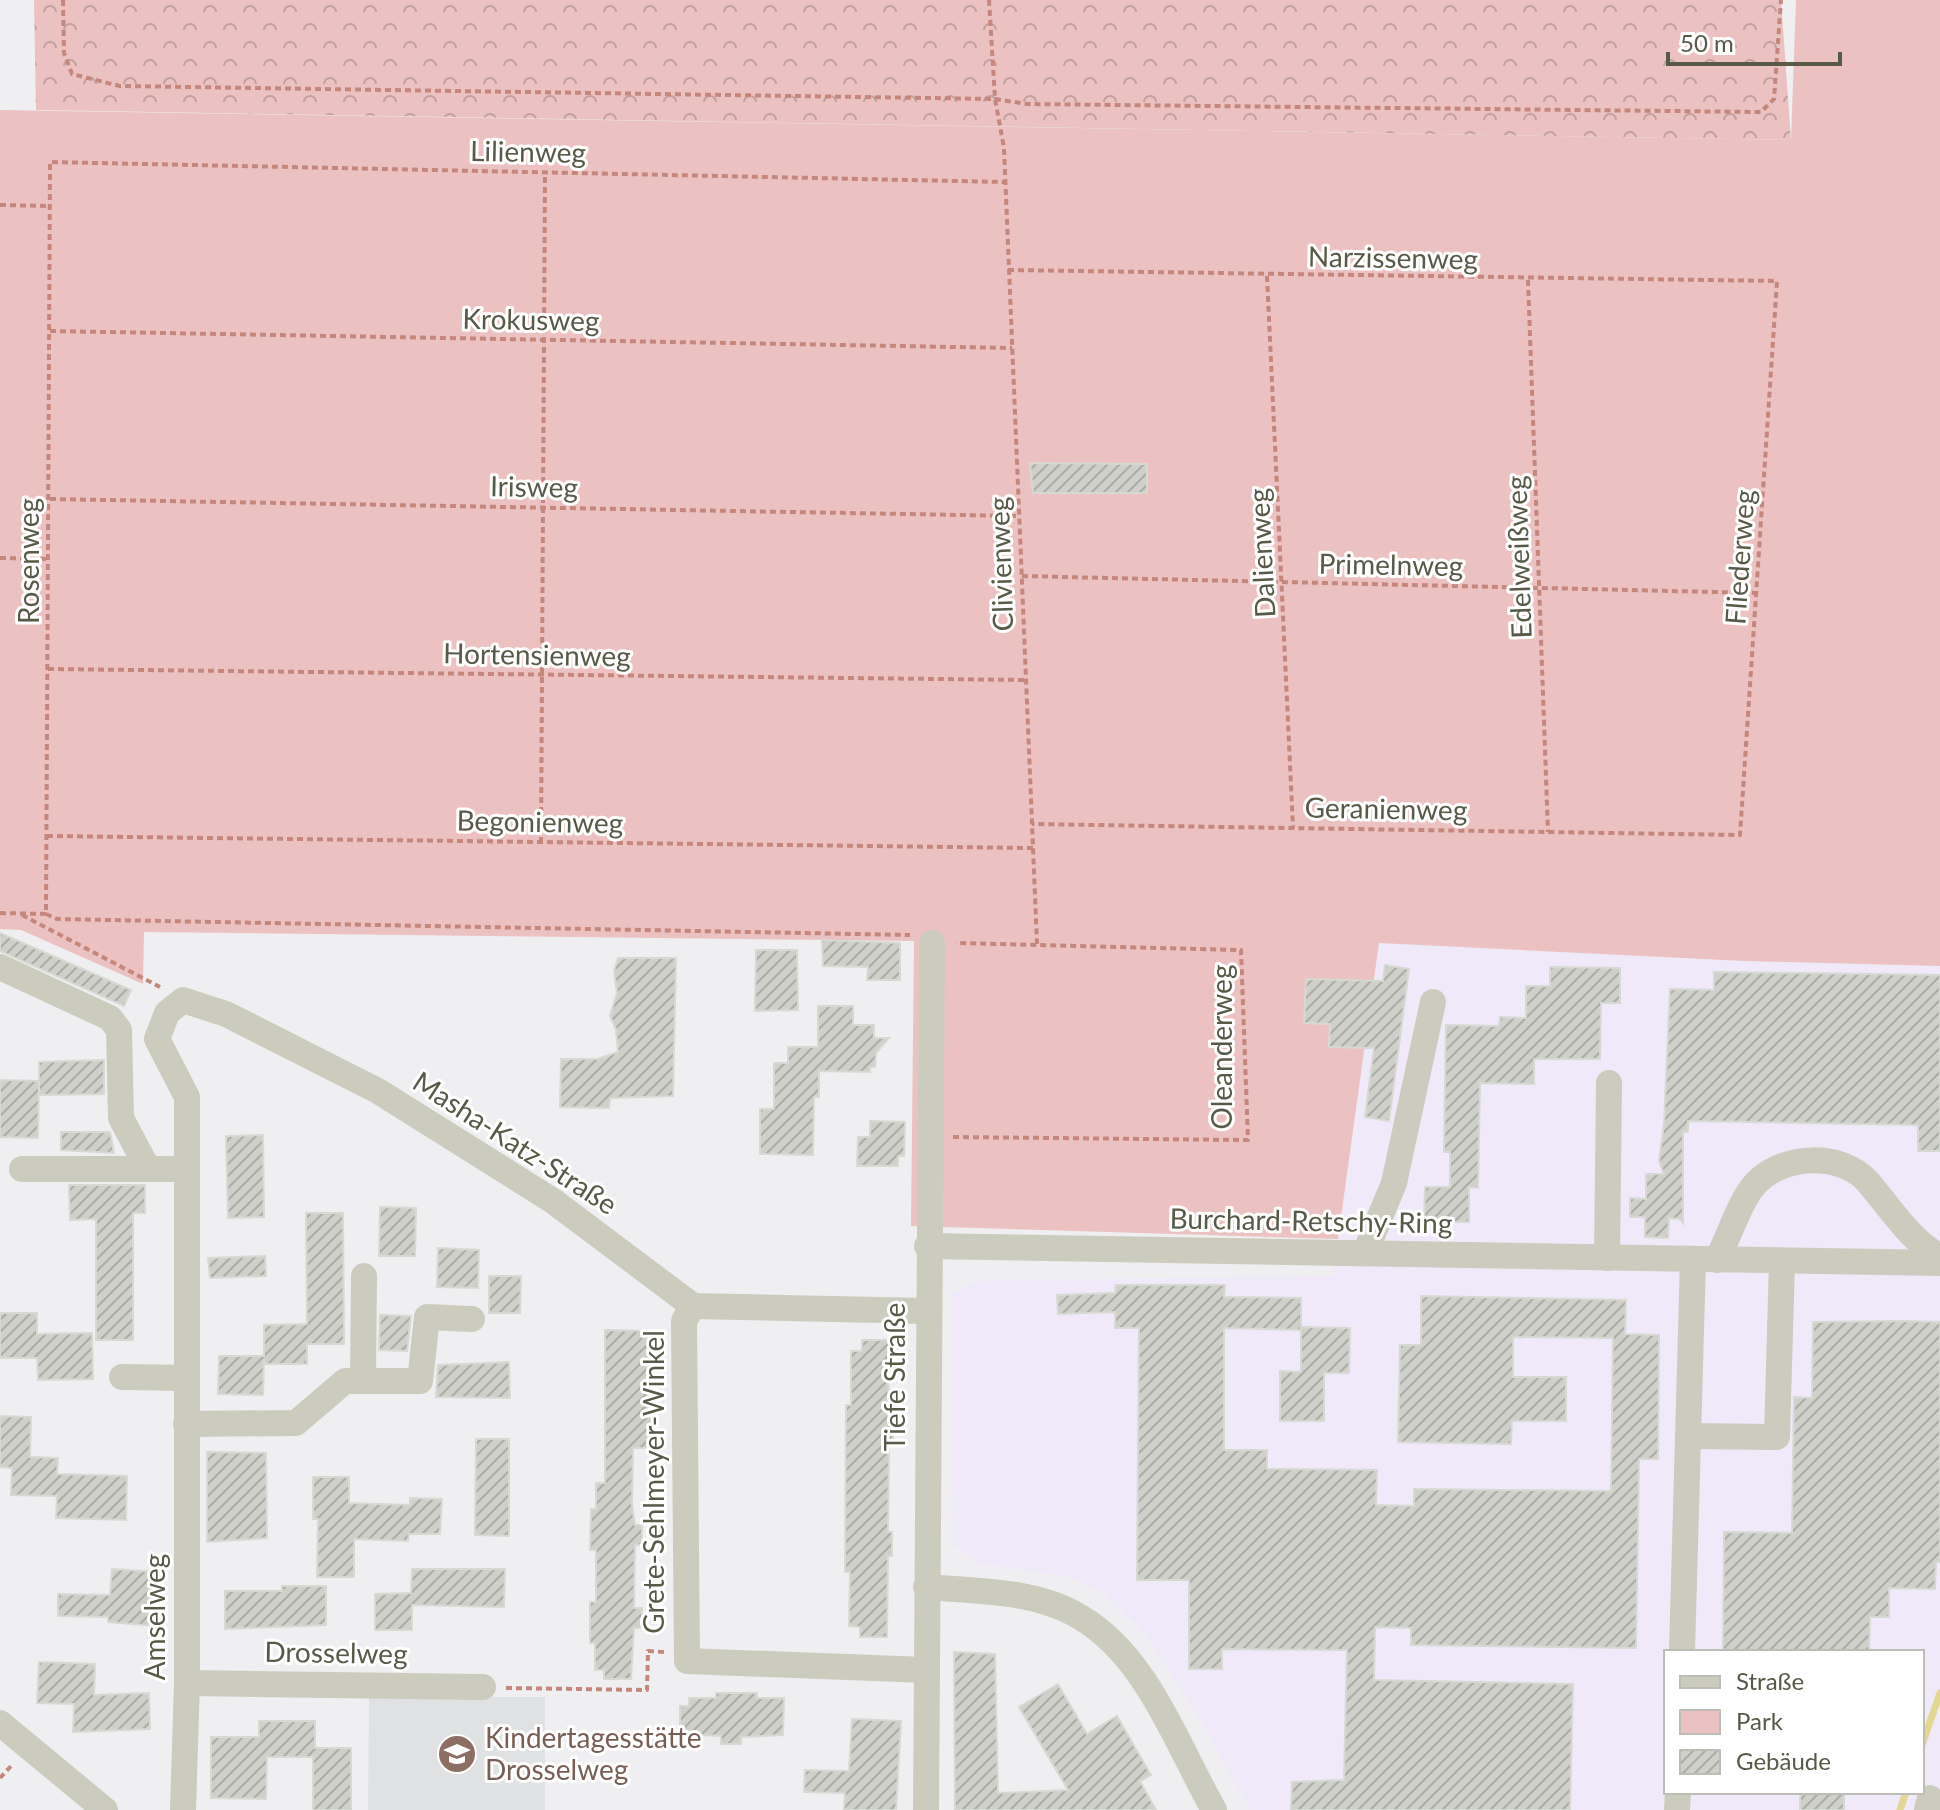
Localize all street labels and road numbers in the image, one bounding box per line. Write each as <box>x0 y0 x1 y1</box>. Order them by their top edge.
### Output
street label: Lilienweg <box>470 133 586 169</box>
street label: Narzissenweg <box>1308 239 1478 275</box>
street label: Krokusweg <box>462 301 600 337</box>
street label: Irisweg <box>490 468 578 504</box>
street label: Edelweißweg <box>1498 475 1538 639</box>
street label: Dalienweg <box>1241 487 1281 619</box>
street label: Fliederweg <box>1717 488 1761 626</box>
street label: Clivienweg <box>981 496 1019 632</box>
street label: Rosenweg <box>11 498 45 624</box>
street label: Primelnweg <box>1318 546 1464 582</box>
street label: Hortensienweg <box>443 635 631 673</box>
street label: Geranienweg <box>1304 790 1468 826</box>
street label: Begonienweg <box>456 803 624 839</box>
street label: Oleanderweg <box>1204 965 1238 1129</box>
street label: Masha-Katz-Straße <box>407 1064 624 1221</box>
street label: Burchard-Retschy-Ring <box>1169 1201 1453 1239</box>
street label: Tiefe Straße <box>877 1303 911 1451</box>
street label: Grete-Sehlmeyer-Winkel <box>636 1330 670 1634</box>
street label: Amselweg <box>137 1554 171 1680</box>
street label: Drosselweg <box>264 1634 408 1670</box>

